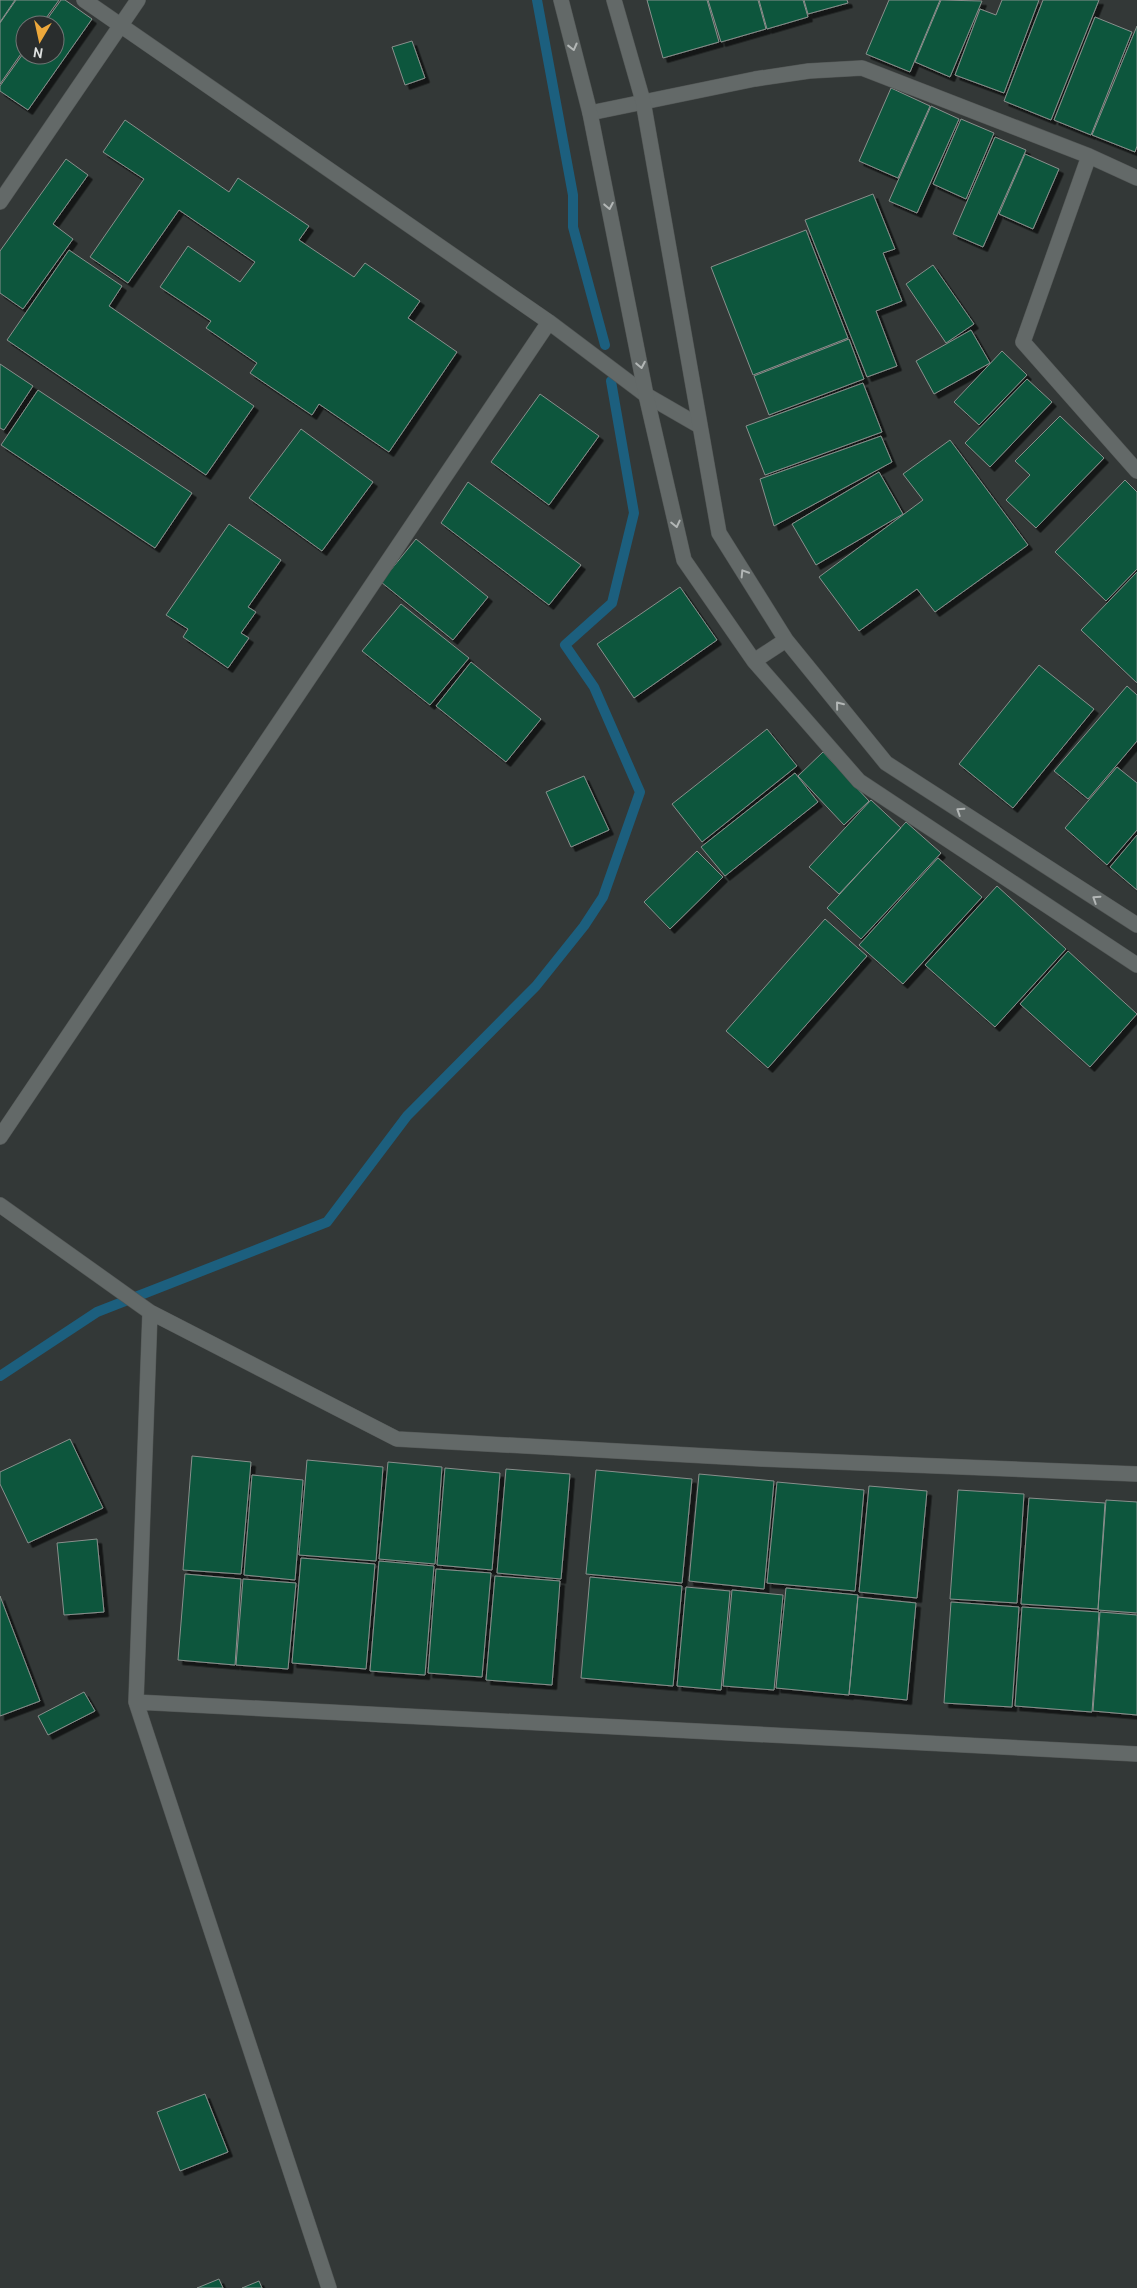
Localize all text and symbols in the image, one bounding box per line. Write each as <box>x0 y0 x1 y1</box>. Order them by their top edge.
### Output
north arrow <box>15 15 65 65</box>
text: N <box>32 43 44 63</box>
one-way arrow <box>567 43 578 52</box>
one-way arrow <box>603 201 613 210</box>
one-way arrow <box>635 361 645 370</box>
one-way arrow <box>670 519 680 528</box>
one-way arrow <box>740 570 750 579</box>
one-way arrow <box>836 702 844 711</box>
one-way arrow <box>956 807 965 817</box>
one-way arrow <box>1092 896 1102 905</box>

